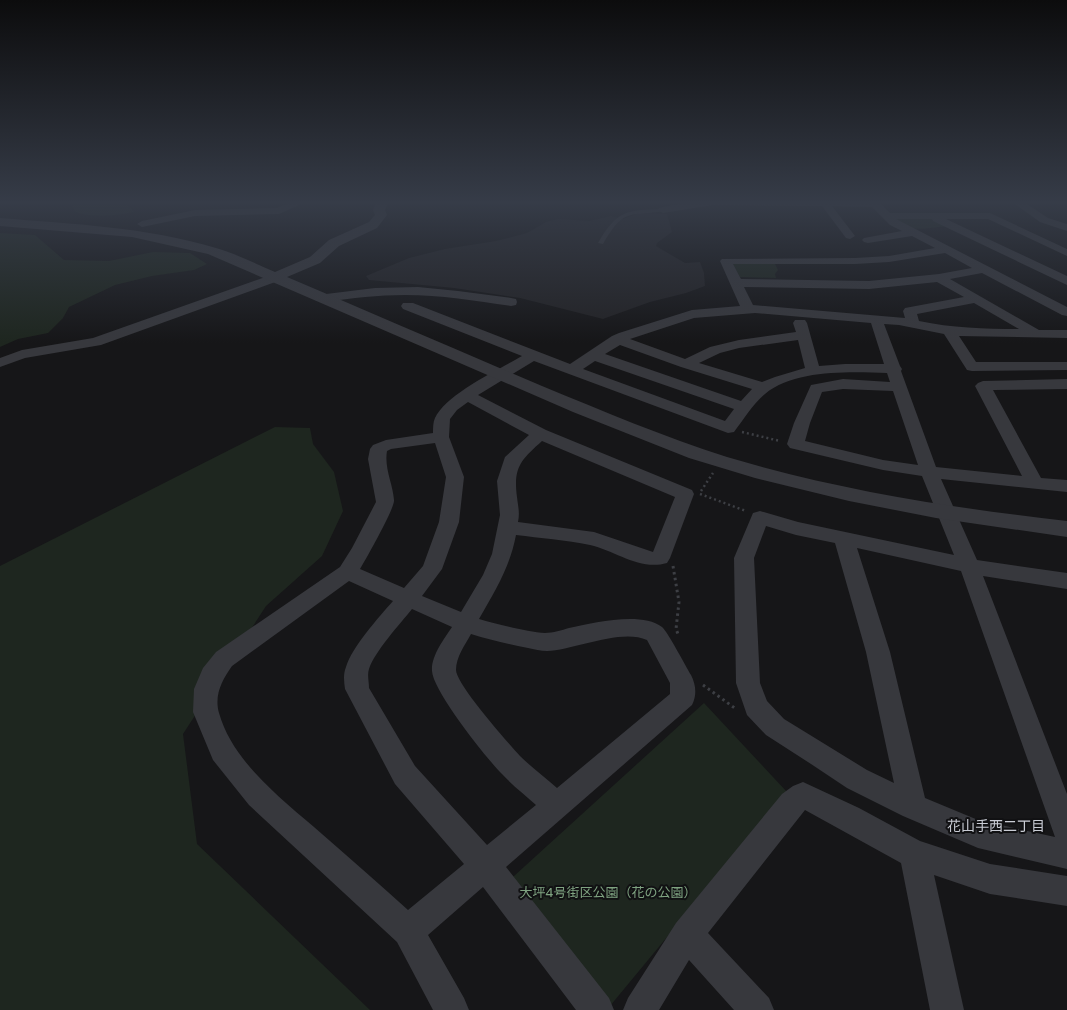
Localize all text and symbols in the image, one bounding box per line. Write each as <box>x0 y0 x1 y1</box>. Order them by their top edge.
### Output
district label: 花山手西二丁目 <box>947 817 1045 834</box>
park label: 大坪4号街区公園（花の公園） <box>520 884 696 900</box>

